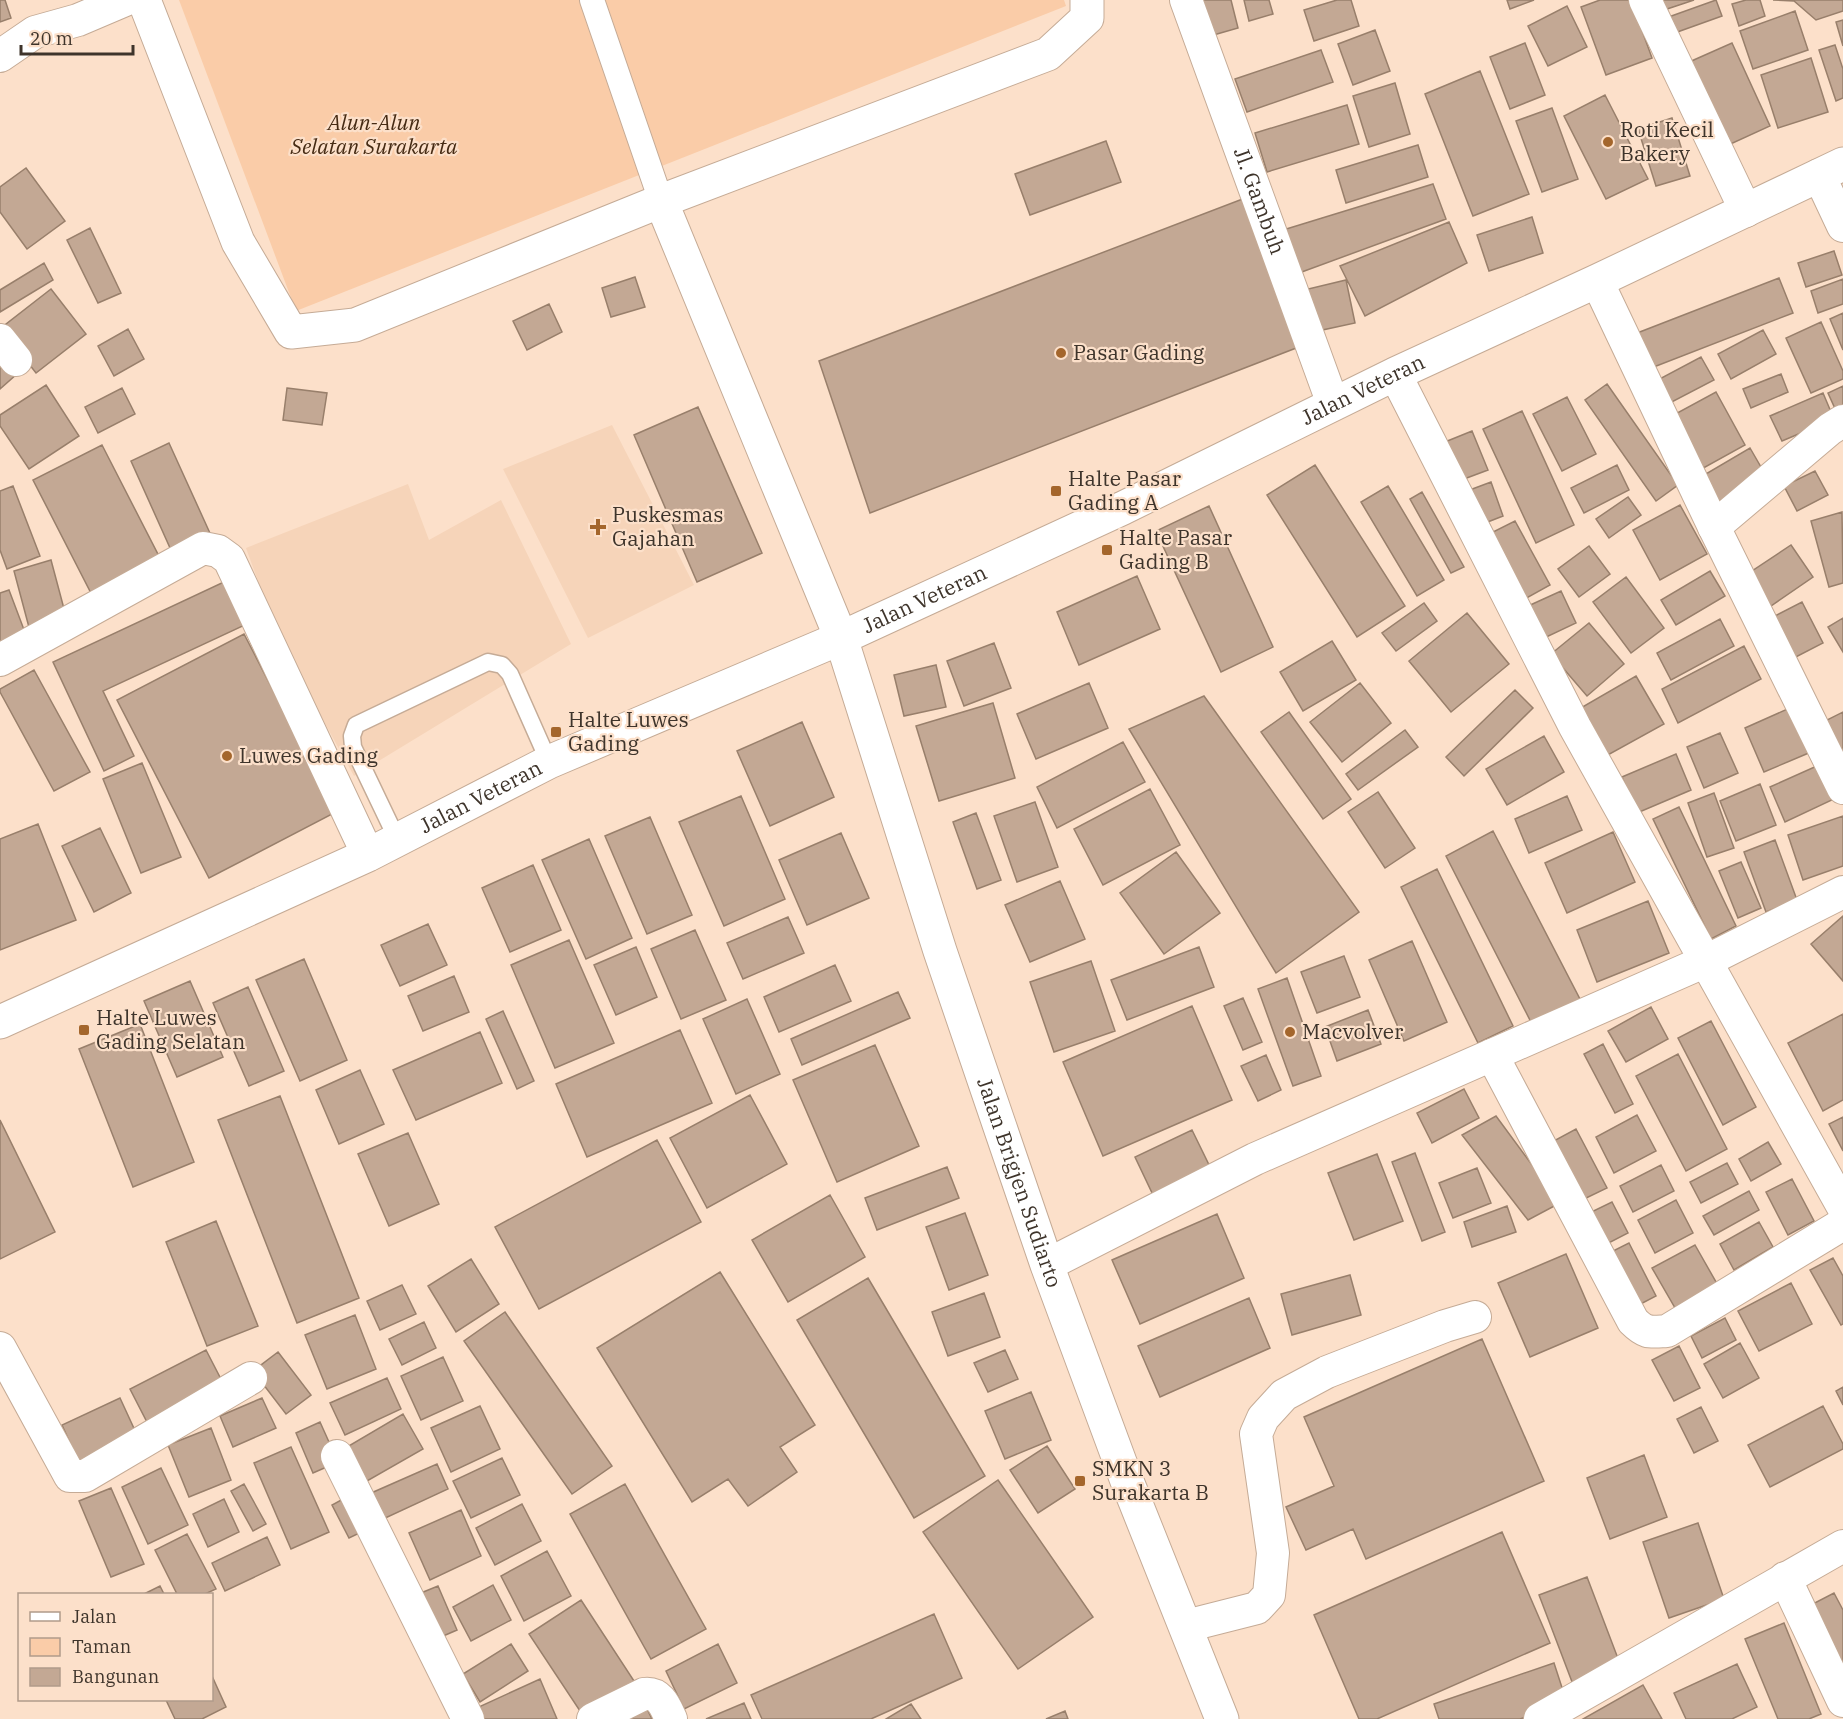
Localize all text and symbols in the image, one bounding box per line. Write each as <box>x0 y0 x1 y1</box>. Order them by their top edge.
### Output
scale bar <box>21 18 134 56</box>
text: 20 m <box>30 27 73 50</box>
park label: Alun-Alun Selatan Surakarta <box>289 108 458 160</box>
place label: Roti Kecil Bakery <box>1620 115 1714 167</box>
marker: Roti Kecil Bakery <box>1601 135 1615 149</box>
street label: Jl. Gambuh <box>1228 143 1292 258</box>
place label: Pasar Gading <box>1073 338 1205 366</box>
marker: Pasar Gading <box>1054 346 1068 360</box>
street label: Jalan Veteran <box>1296 347 1429 431</box>
place label: Halte Pasar Gading A <box>1068 464 1182 516</box>
marker: Halte Pasar Gading A <box>1049 484 1063 498</box>
place label: Puskesmas Gajahan <box>612 500 724 552</box>
marker: Puskesmas Gajahan <box>589 518 607 536</box>
place label: Halte Pasar Gading B <box>1119 523 1233 575</box>
marker: Halte Pasar Gading B <box>1100 543 1114 557</box>
street label: Jalan Veteran <box>858 558 991 639</box>
place label: Halte Luwes Gading <box>568 705 689 757</box>
marker: Halte Luwes Gading <box>549 725 563 739</box>
place label: Luwes Gading <box>239 741 378 769</box>
marker: Luwes Gading <box>220 749 234 763</box>
street label: Jalan Veteran <box>414 753 546 839</box>
place label: Halte Luwes Gading Selatan <box>96 1003 245 1055</box>
place label: Macvolver <box>1302 1017 1404 1045</box>
marker: Halte Luwes Gading Selatan <box>77 1023 91 1037</box>
marker: Macvolver <box>1283 1025 1297 1039</box>
street label: Jalan Brigjen Sudiarto <box>971 1074 1069 1291</box>
place label: SMKN 3 Surakarta B <box>1092 1454 1209 1506</box>
marker: SMKN 3 Surakarta B <box>1073 1474 1087 1488</box>
legend <box>18 1593 213 1701</box>
text: Jalan <box>72 1605 117 1628</box>
text: Taman <box>72 1635 131 1658</box>
text: Bangunan <box>72 1665 159 1688</box>

